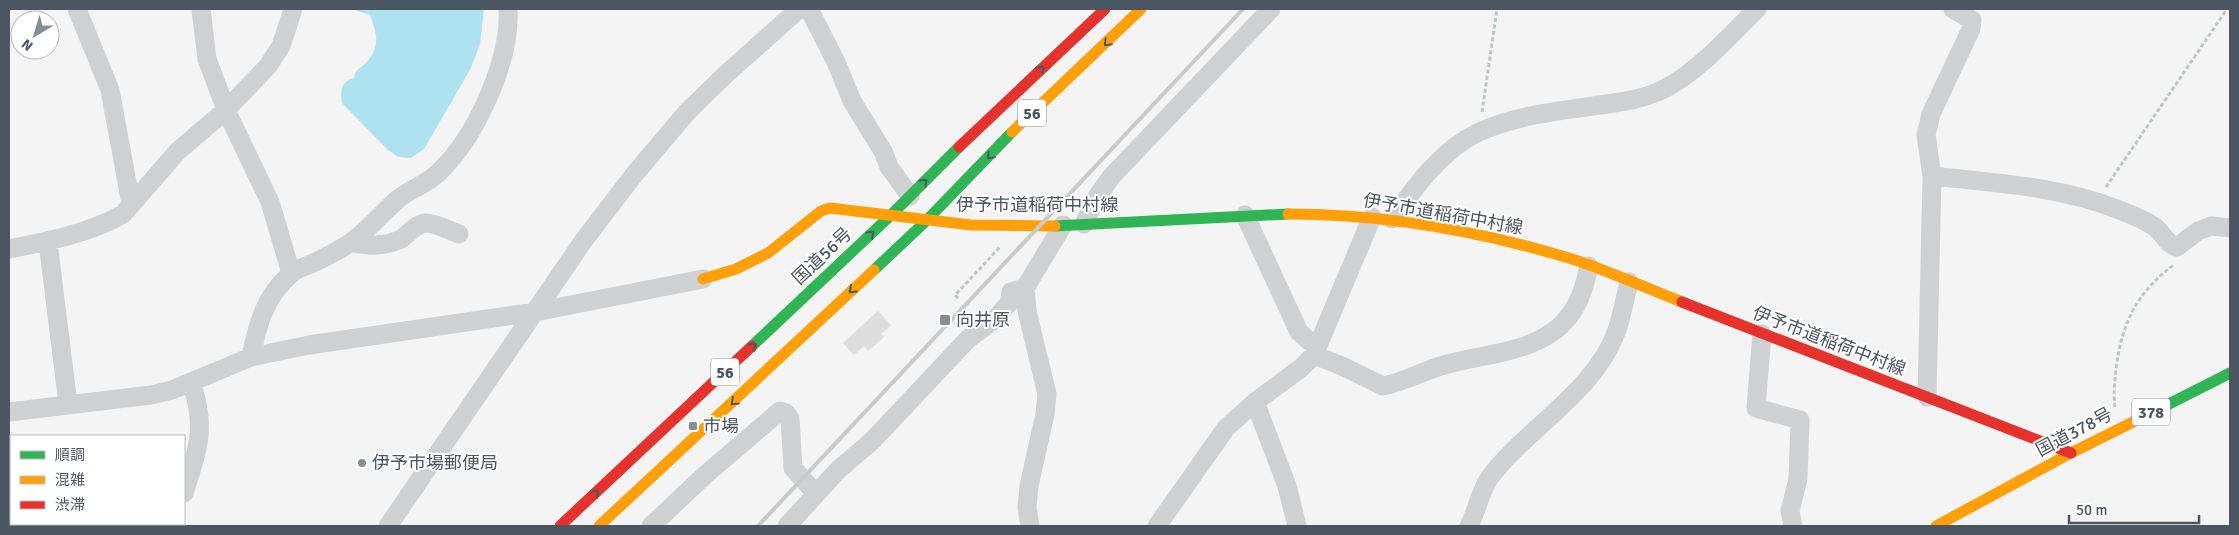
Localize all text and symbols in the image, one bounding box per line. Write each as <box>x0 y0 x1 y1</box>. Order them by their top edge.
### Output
north arrow <box>10 10 60 60</box>
text: N <box>18 35 36 55</box>
one-way arrow <box>1104 37 1113 46</box>
one-way arrow <box>1035 66 1044 75</box>
road number: 56 <box>1018 100 1046 126</box>
one-way arrow <box>986 150 995 159</box>
one-way arrow <box>919 179 928 188</box>
street label: 伊予市道稲荷中村線 <box>1361 189 1525 239</box>
street label: 伊予市道稲荷中村線 <box>956 194 1118 216</box>
street label: 国道56号 <box>788 223 856 289</box>
one-way arrow <box>865 231 874 240</box>
one-way arrow <box>849 284 858 293</box>
street label: 伊予市道稲荷中村線 <box>1749 302 1909 380</box>
place label: 向井原 <box>956 309 1010 331</box>
marker: 向井原 <box>938 313 952 327</box>
one-way arrow <box>747 343 756 352</box>
road number: 56 <box>711 358 739 386</box>
one-way arrow <box>731 396 740 405</box>
road number: 378 <box>2132 398 2170 426</box>
street label: 国道378号 <box>2032 403 2116 461</box>
place label: 市場 <box>703 415 739 437</box>
marker: 市場 <box>687 420 699 432</box>
legend <box>10 435 185 525</box>
text: 順調 <box>55 446 85 464</box>
place label: 伊予市場郵便局 <box>372 452 498 474</box>
marker: 伊予市場郵便局 <box>356 457 368 469</box>
text: 混雑 <box>55 471 85 489</box>
one-way arrow <box>590 490 599 499</box>
scale bar <box>2069 492 2199 524</box>
text: 渋滞 <box>55 496 85 514</box>
text: 50 m <box>2076 501 2107 519</box>

